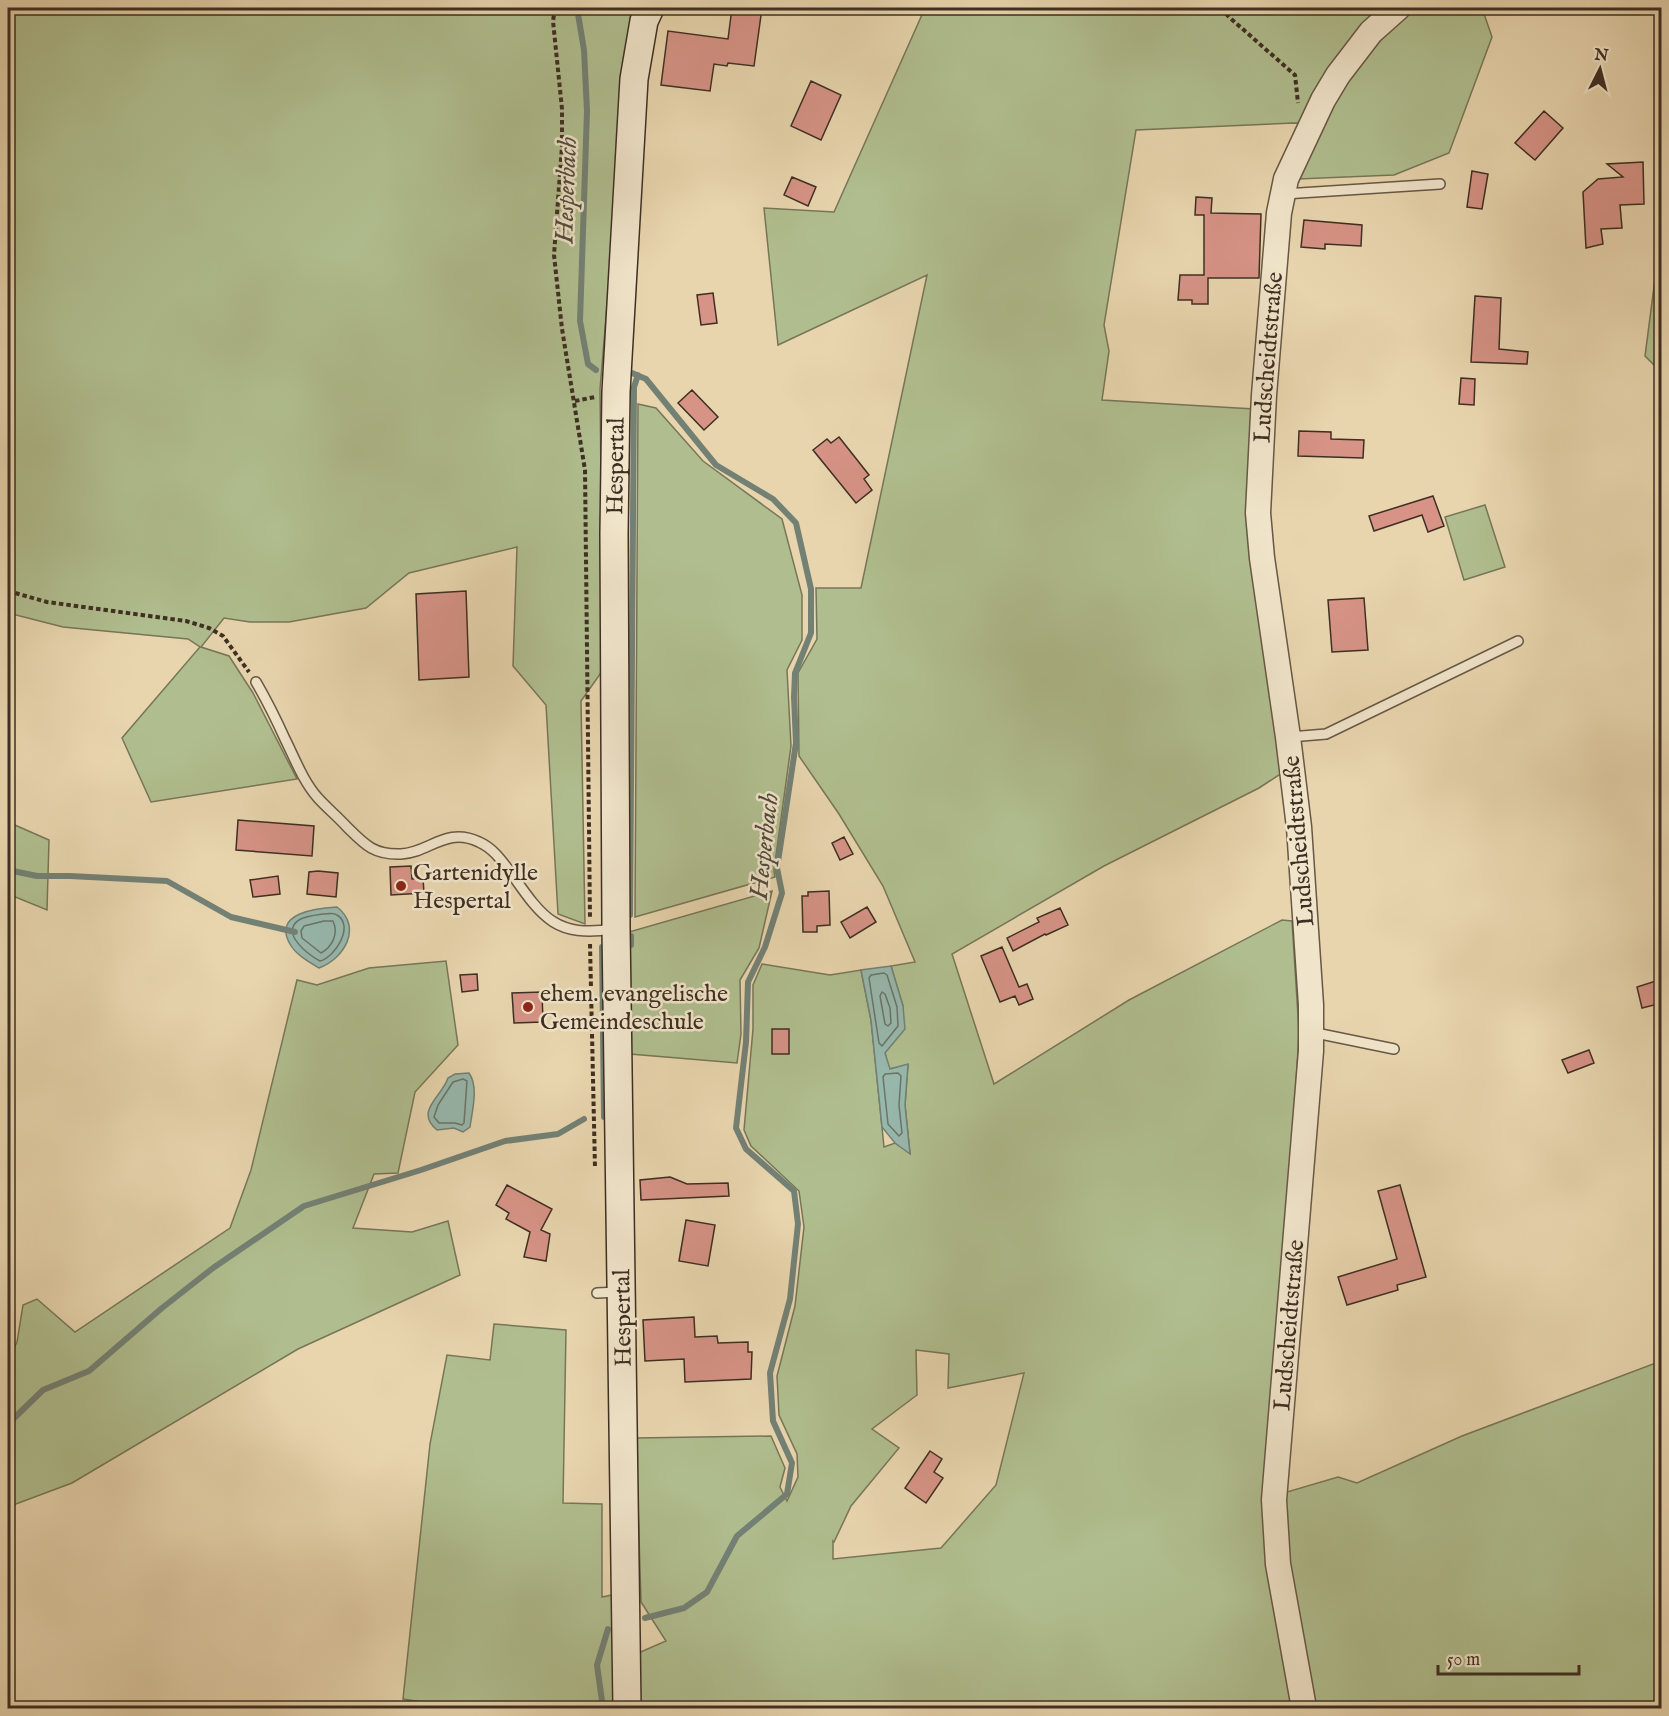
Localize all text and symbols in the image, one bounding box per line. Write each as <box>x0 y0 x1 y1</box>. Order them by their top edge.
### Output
north arrow <box>1570 39 1630 99</box>
text: N <box>1592 45 1609 67</box>
water label: Hesperbach <box>548 136 585 245</box>
street label: Ludscheidtstraße <box>1248 271 1291 444</box>
street label: Hespertal <box>600 417 633 515</box>
street label: Ludscheidtstraße <box>1277 754 1322 928</box>
water label: Hesperbach <box>742 791 786 902</box>
place label: Gartenidylle Hespertal <box>413 858 538 917</box>
marker: Gartenidylle Hespertal <box>394 879 408 893</box>
place label: ehem. evangelische Gemeindeschule <box>540 979 728 1038</box>
marker: ehem. evangelische Gemeindeschule <box>521 1000 535 1014</box>
street label: Ludscheidtstraße <box>1267 1238 1312 1412</box>
street label: Hespertal <box>607 1268 640 1367</box>
scale bar <box>1438 1638 1579 1676</box>
text: 50 m <box>1447 1649 1480 1672</box>

